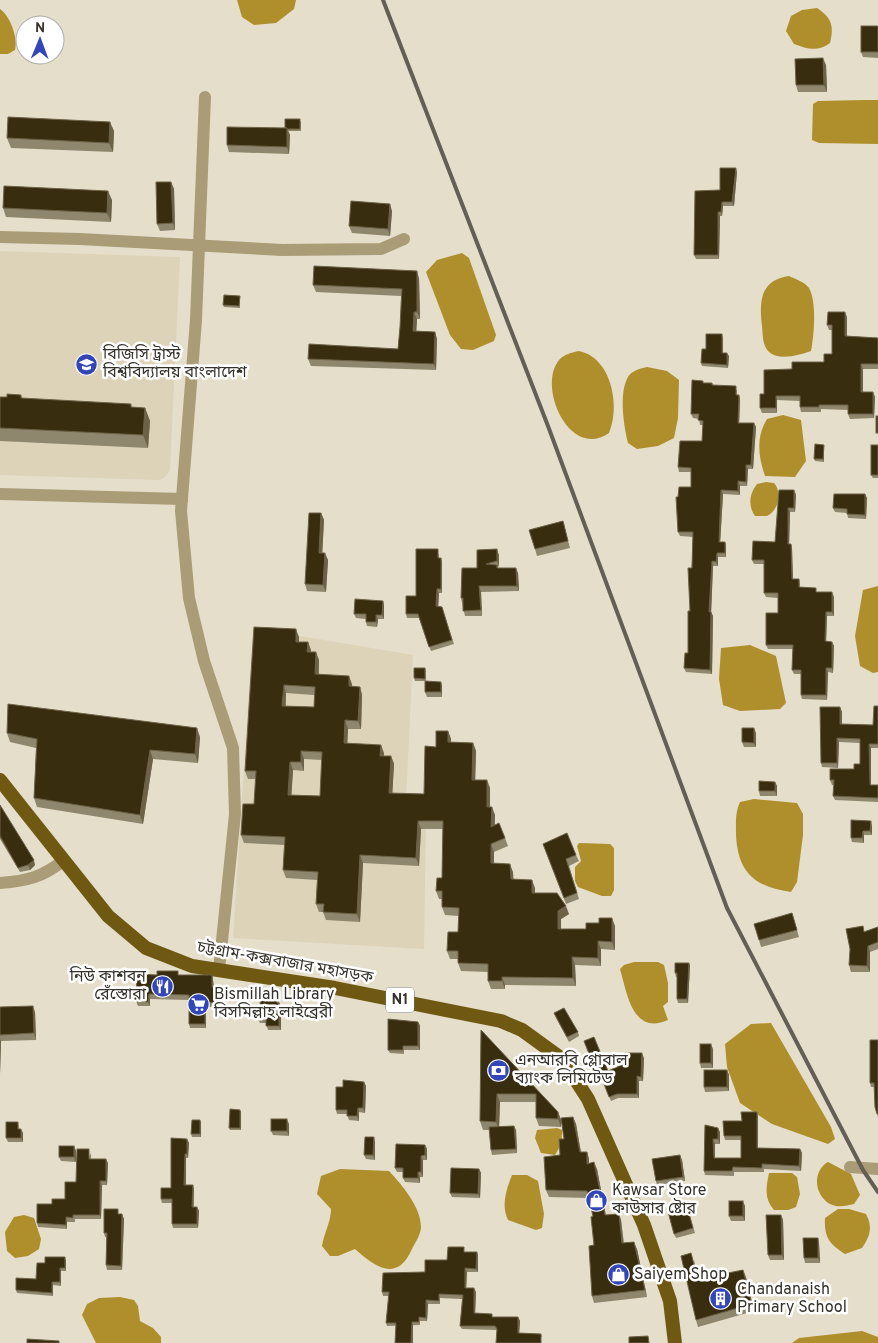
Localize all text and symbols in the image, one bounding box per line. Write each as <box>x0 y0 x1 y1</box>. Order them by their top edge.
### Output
north arrow <box>15 15 65 65</box>
text: N <box>35 20 45 37</box>
place label: বিজিসি ট্রাস্ট বিশ্ববিদ্যালয় বাংলাদেশ <box>102 344 248 383</box>
school or university icon: বিজিসি ট্রাস্ট বিশ্ববিদ্যালয় বাংলাদেশ <box>75 352 99 376</box>
street label: চট্টগ্রাম-কক্সবাজার মহাসড়ক <box>194 937 376 989</box>
place label: নিউ কাশবন রেঁস্তোরা <box>69 966 147 1005</box>
restaurant icon: নিউ কাশবন রেঁস্তোরা <box>150 974 174 998</box>
place label: Bismillah Library বিসমিল্লাহ লাইব্রেরী <box>213 985 335 1023</box>
road number: N1 <box>386 988 414 1012</box>
supermarket icon: Bismillah Library বিসমিল্লাহ লাইব্রেরী <box>186 992 210 1016</box>
place label: এনআরবি গ্লোবাল ব্যাংক লিমিটেড <box>514 1050 628 1089</box>
bank icon: এনআরবি গ্লোবাল ব্যাংক লিমিটেড <box>487 1058 511 1082</box>
place label: Kawsar Store কাউসার ষ্টোর <box>611 1181 706 1219</box>
shop icon: Kawsar Store কাউসার ষ্টোর <box>584 1188 608 1212</box>
shop icon: Saiyem Shop <box>606 1263 630 1287</box>
place label: Saiyem Shop <box>634 1265 727 1285</box>
place label: Chandanaish Primary School <box>737 1280 847 1318</box>
building icon: Chandanaish Primary School <box>709 1287 733 1311</box>

